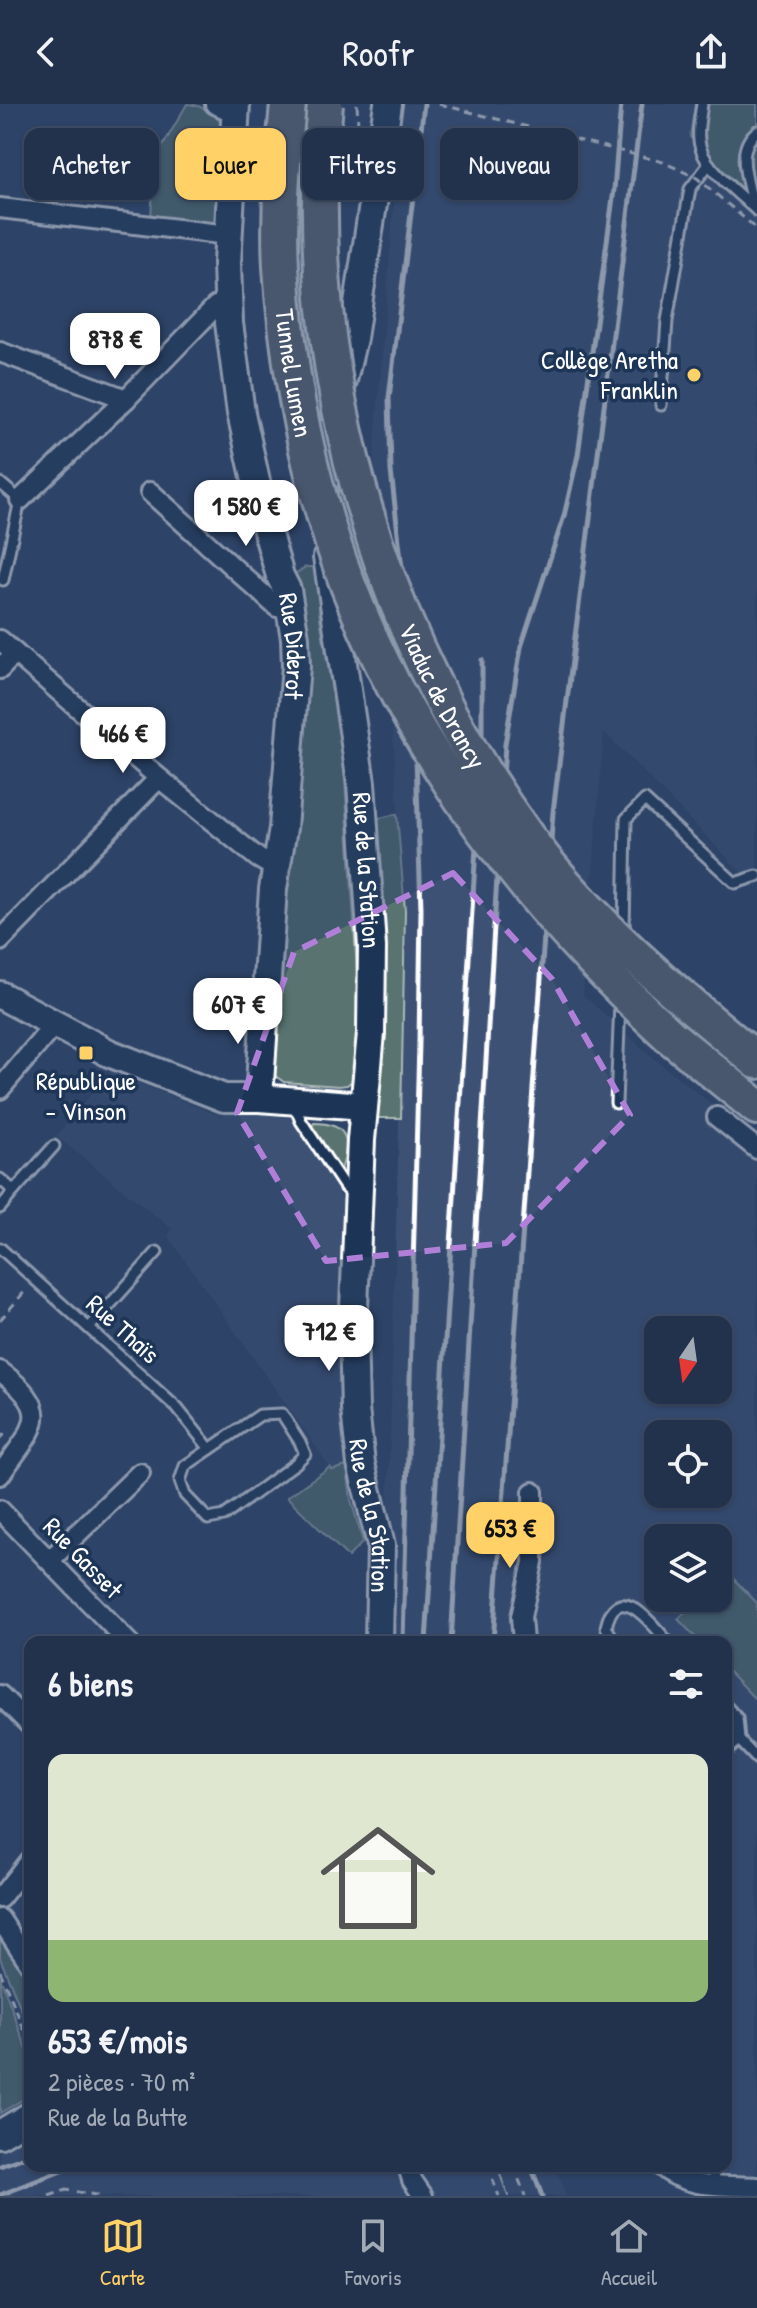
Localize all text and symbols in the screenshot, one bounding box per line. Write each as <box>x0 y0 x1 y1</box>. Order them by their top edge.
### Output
text: Roofr <box>342 28 415 77</box>
icon: back <box>24 30 68 74</box>
icon: share <box>689 30 733 74</box>
chip: Acheter <box>24 128 159 200</box>
chip: Louer <box>175 128 286 200</box>
chip: Filtres <box>302 128 424 200</box>
chip: Nouveau <box>440 128 578 200</box>
street label: Tunnel Lumen <box>268 307 322 440</box>
pin: 878 € <box>59 313 171 381</box>
text: 878 € <box>88 321 142 356</box>
place label: Collège Aretha Franklin <box>541 342 678 407</box>
marker: Collège Aretha Franklin <box>685 366 703 384</box>
pin: 1 580 € <box>172 480 320 548</box>
text: 1 580 € <box>212 488 280 523</box>
street label: Rue Diderot <box>271 590 314 702</box>
street label: Viaduc de Drancy <box>391 617 495 775</box>
pin: 466 € <box>67 707 179 775</box>
text: 466 € <box>99 715 147 750</box>
street label: Rue de la Station <box>345 791 390 949</box>
pin: 607 € <box>182 978 294 1046</box>
text: 607 € <box>211 986 265 1021</box>
marker: République - Vinson <box>77 1044 95 1062</box>
place label: République - Vinson <box>36 1063 136 1128</box>
street label: Rue Thaïs <box>79 1286 168 1371</box>
pin: 712 € <box>273 1305 385 1373</box>
text: 712 € <box>303 1313 355 1348</box>
north arrow <box>644 1316 732 1404</box>
map controls <box>644 1316 732 1612</box>
button: locate <box>644 1420 732 1508</box>
street label: Rue de la Station <box>341 1437 399 1593</box>
pin: 653 € <box>454 1502 566 1570</box>
street label: Rue Gasset <box>36 1509 132 1607</box>
text: 653 € <box>484 1510 536 1545</box>
button: layers <box>644 1524 732 1612</box>
text: 6 biens <box>48 1661 133 1707</box>
icon: filters <box>664 1662 708 1706</box>
icon: home <box>306 1806 450 1950</box>
text: 653 €/mois <box>48 2018 187 2064</box>
text: 2 pièces · 70 m² <box>48 2064 195 2099</box>
text: Rue de la Butte <box>48 2099 188 2134</box>
tab: Carte <box>100 2214 145 2292</box>
tab: Favoris <box>345 2214 401 2292</box>
tab: Accueil <box>601 2214 657 2292</box>

